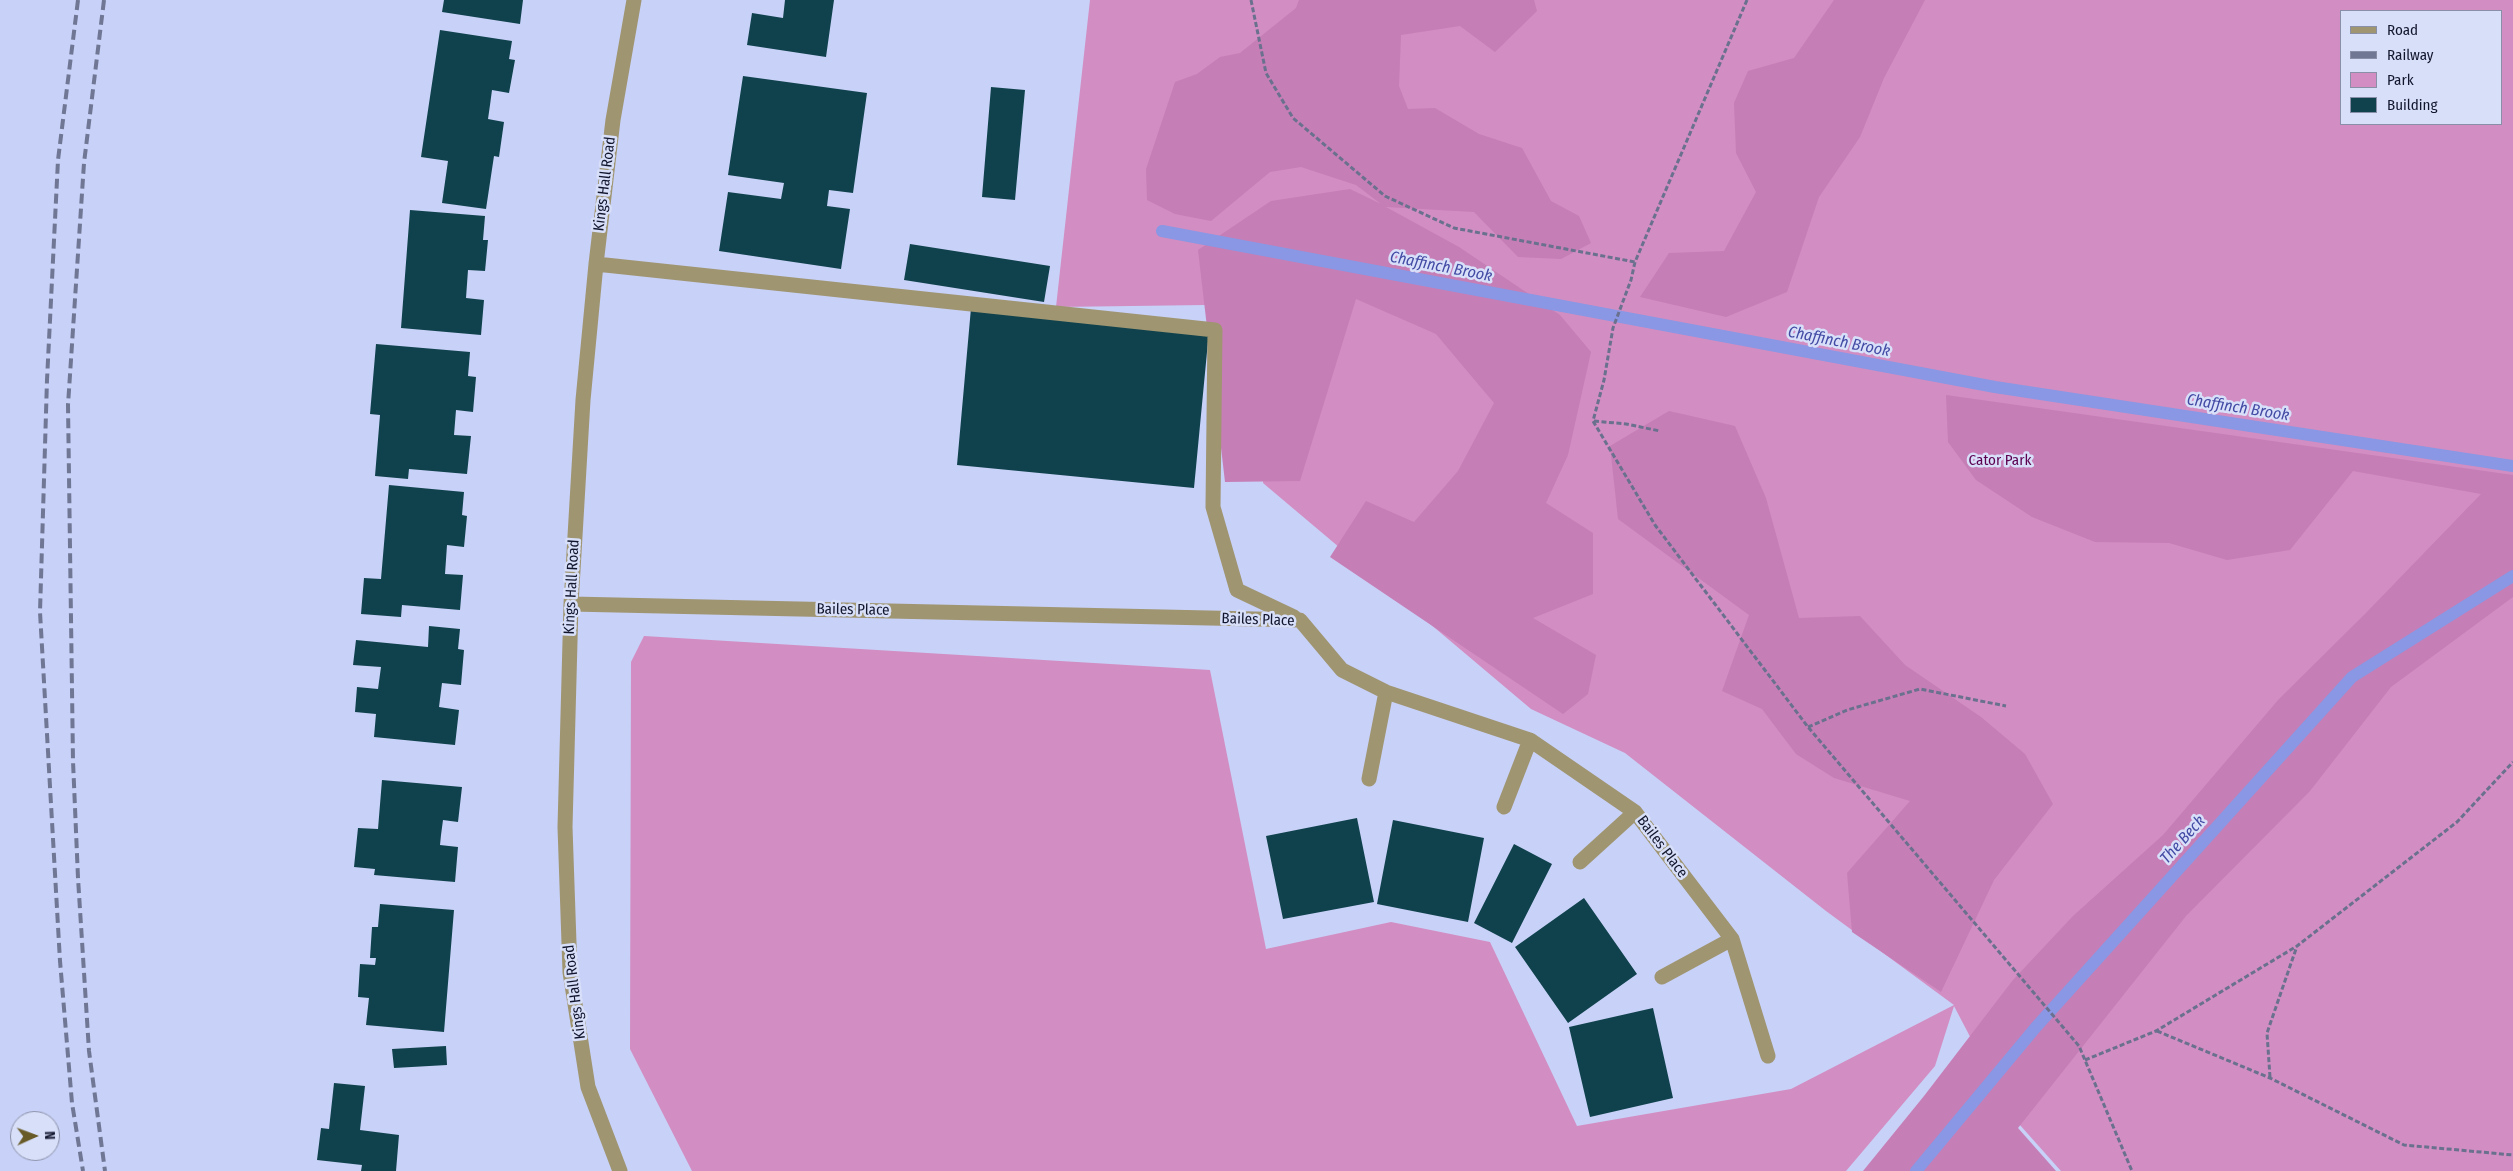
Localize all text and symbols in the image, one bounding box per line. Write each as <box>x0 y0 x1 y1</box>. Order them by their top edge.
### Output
legend <box>2340 10 2503 125</box>
text: Road <box>2387 21 2418 39</box>
text: Railway <box>2387 46 2434 64</box>
text: Park <box>2387 71 2414 89</box>
text: Building <box>2387 96 2438 114</box>
street label: Kings Hall Road <box>590 136 620 232</box>
water label: Chaffinch Brook <box>1388 248 1494 286</box>
water label: Chaffinch Brook <box>1786 323 1892 361</box>
water label: Chaffinch Brook <box>2185 390 2291 426</box>
park label: Cator Park <box>1969 452 2031 470</box>
street label: Kings Hall Road <box>561 539 583 635</box>
street label: Bailes Place <box>816 600 890 620</box>
street label: Bailes Place <box>1221 610 1295 630</box>
street label: Bailes Place <box>1633 812 1691 882</box>
water label: The Beck <box>2156 812 2210 868</box>
street label: Kings Hall Road <box>560 944 590 1040</box>
north arrow <box>10 1111 60 1161</box>
text: N <box>41 1131 58 1140</box>

